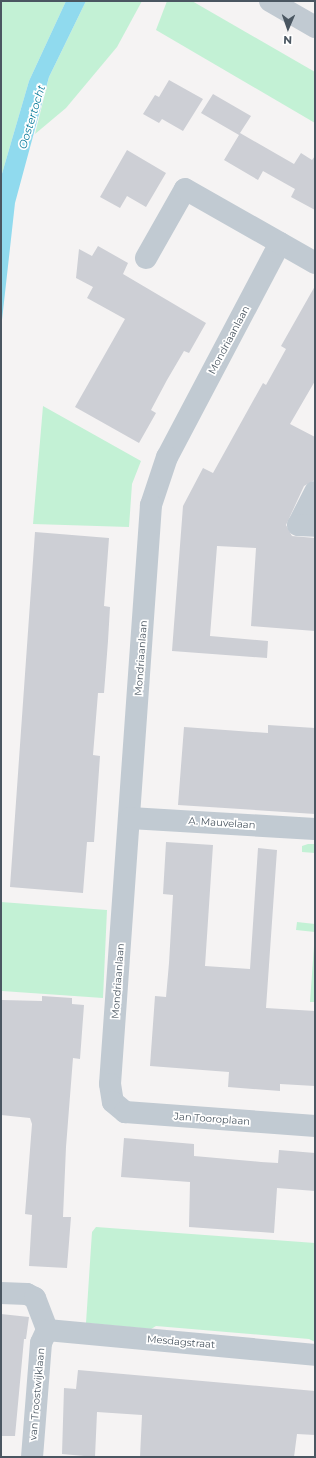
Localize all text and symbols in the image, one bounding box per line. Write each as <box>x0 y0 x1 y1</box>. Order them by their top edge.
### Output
north arrow <box>268 8 308 48</box>
text: N <box>283 33 292 47</box>
water label: Oostertocht <box>16 83 48 151</box>
street label: Mondriaanlaan <box>206 304 252 376</box>
street label: Mondriaanlaan <box>132 620 150 696</box>
street label: A. Mauvelaan <box>188 815 256 831</box>
street label: Mondriaanlaan <box>109 943 127 1019</box>
street label: Jan Tooroplaan <box>174 1110 250 1128</box>
street label: Mesdagstraat <box>146 1333 216 1351</box>
street label: van Troostwijklaan <box>27 1347 47 1441</box>

